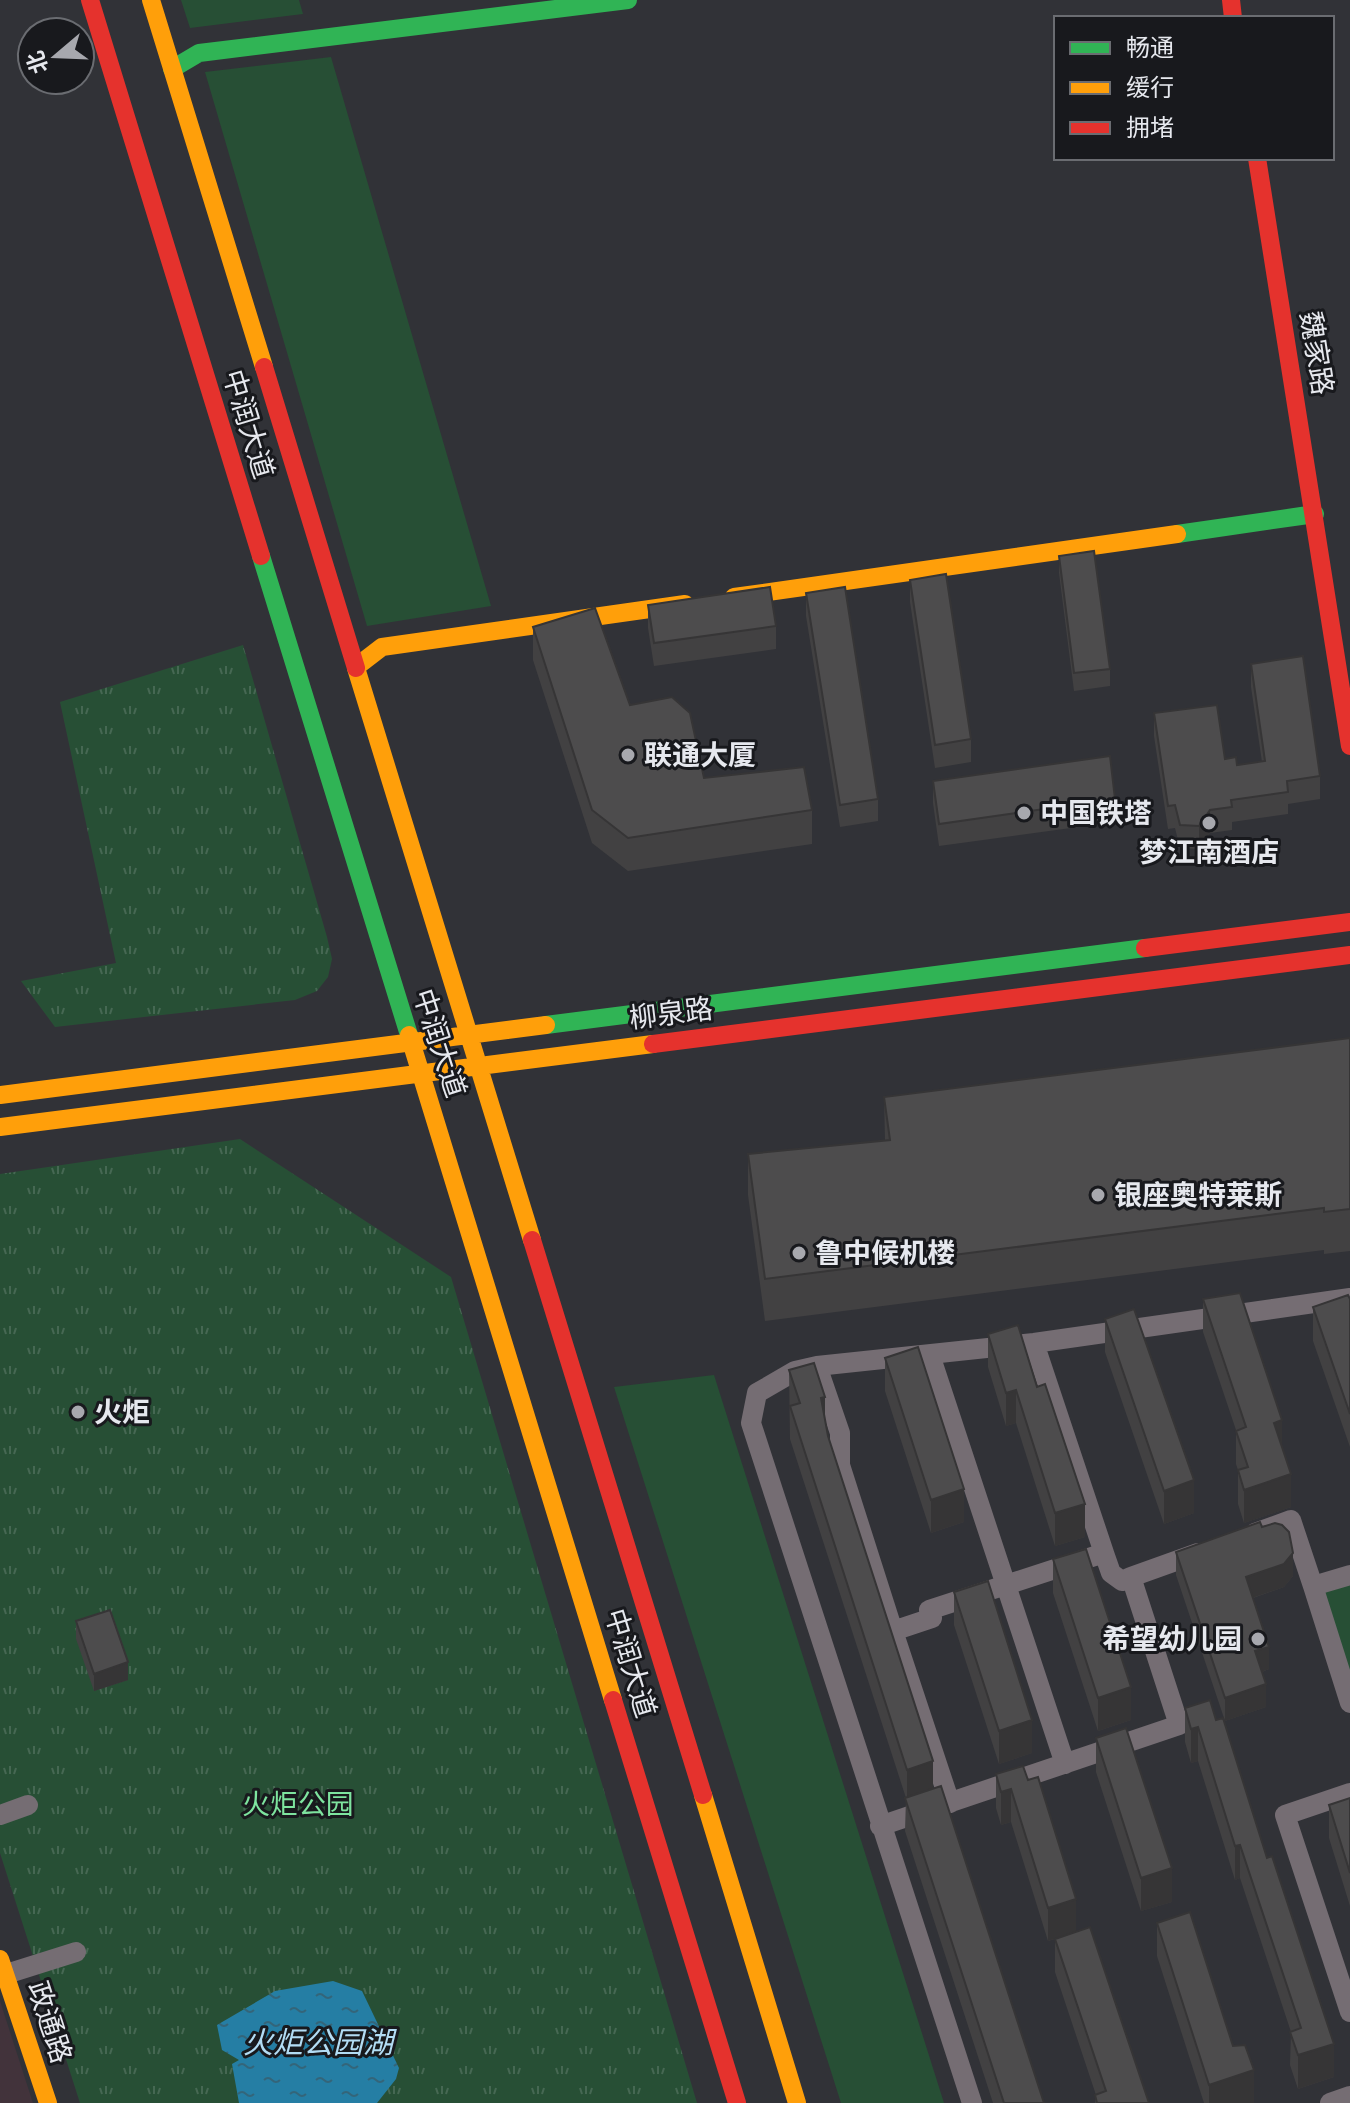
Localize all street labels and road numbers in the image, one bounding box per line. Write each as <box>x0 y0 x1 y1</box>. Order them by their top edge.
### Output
street label: 魏家路 <box>1293 309 1341 397</box>
street label: 中润大道 <box>215 365 283 483</box>
street label: 中润大道 <box>406 984 474 1102</box>
street label: 柳泉路 <box>627 990 715 1036</box>
street label: 中润大道 <box>597 1604 665 1722</box>
street label: 政通路 <box>20 1976 80 2068</box>

